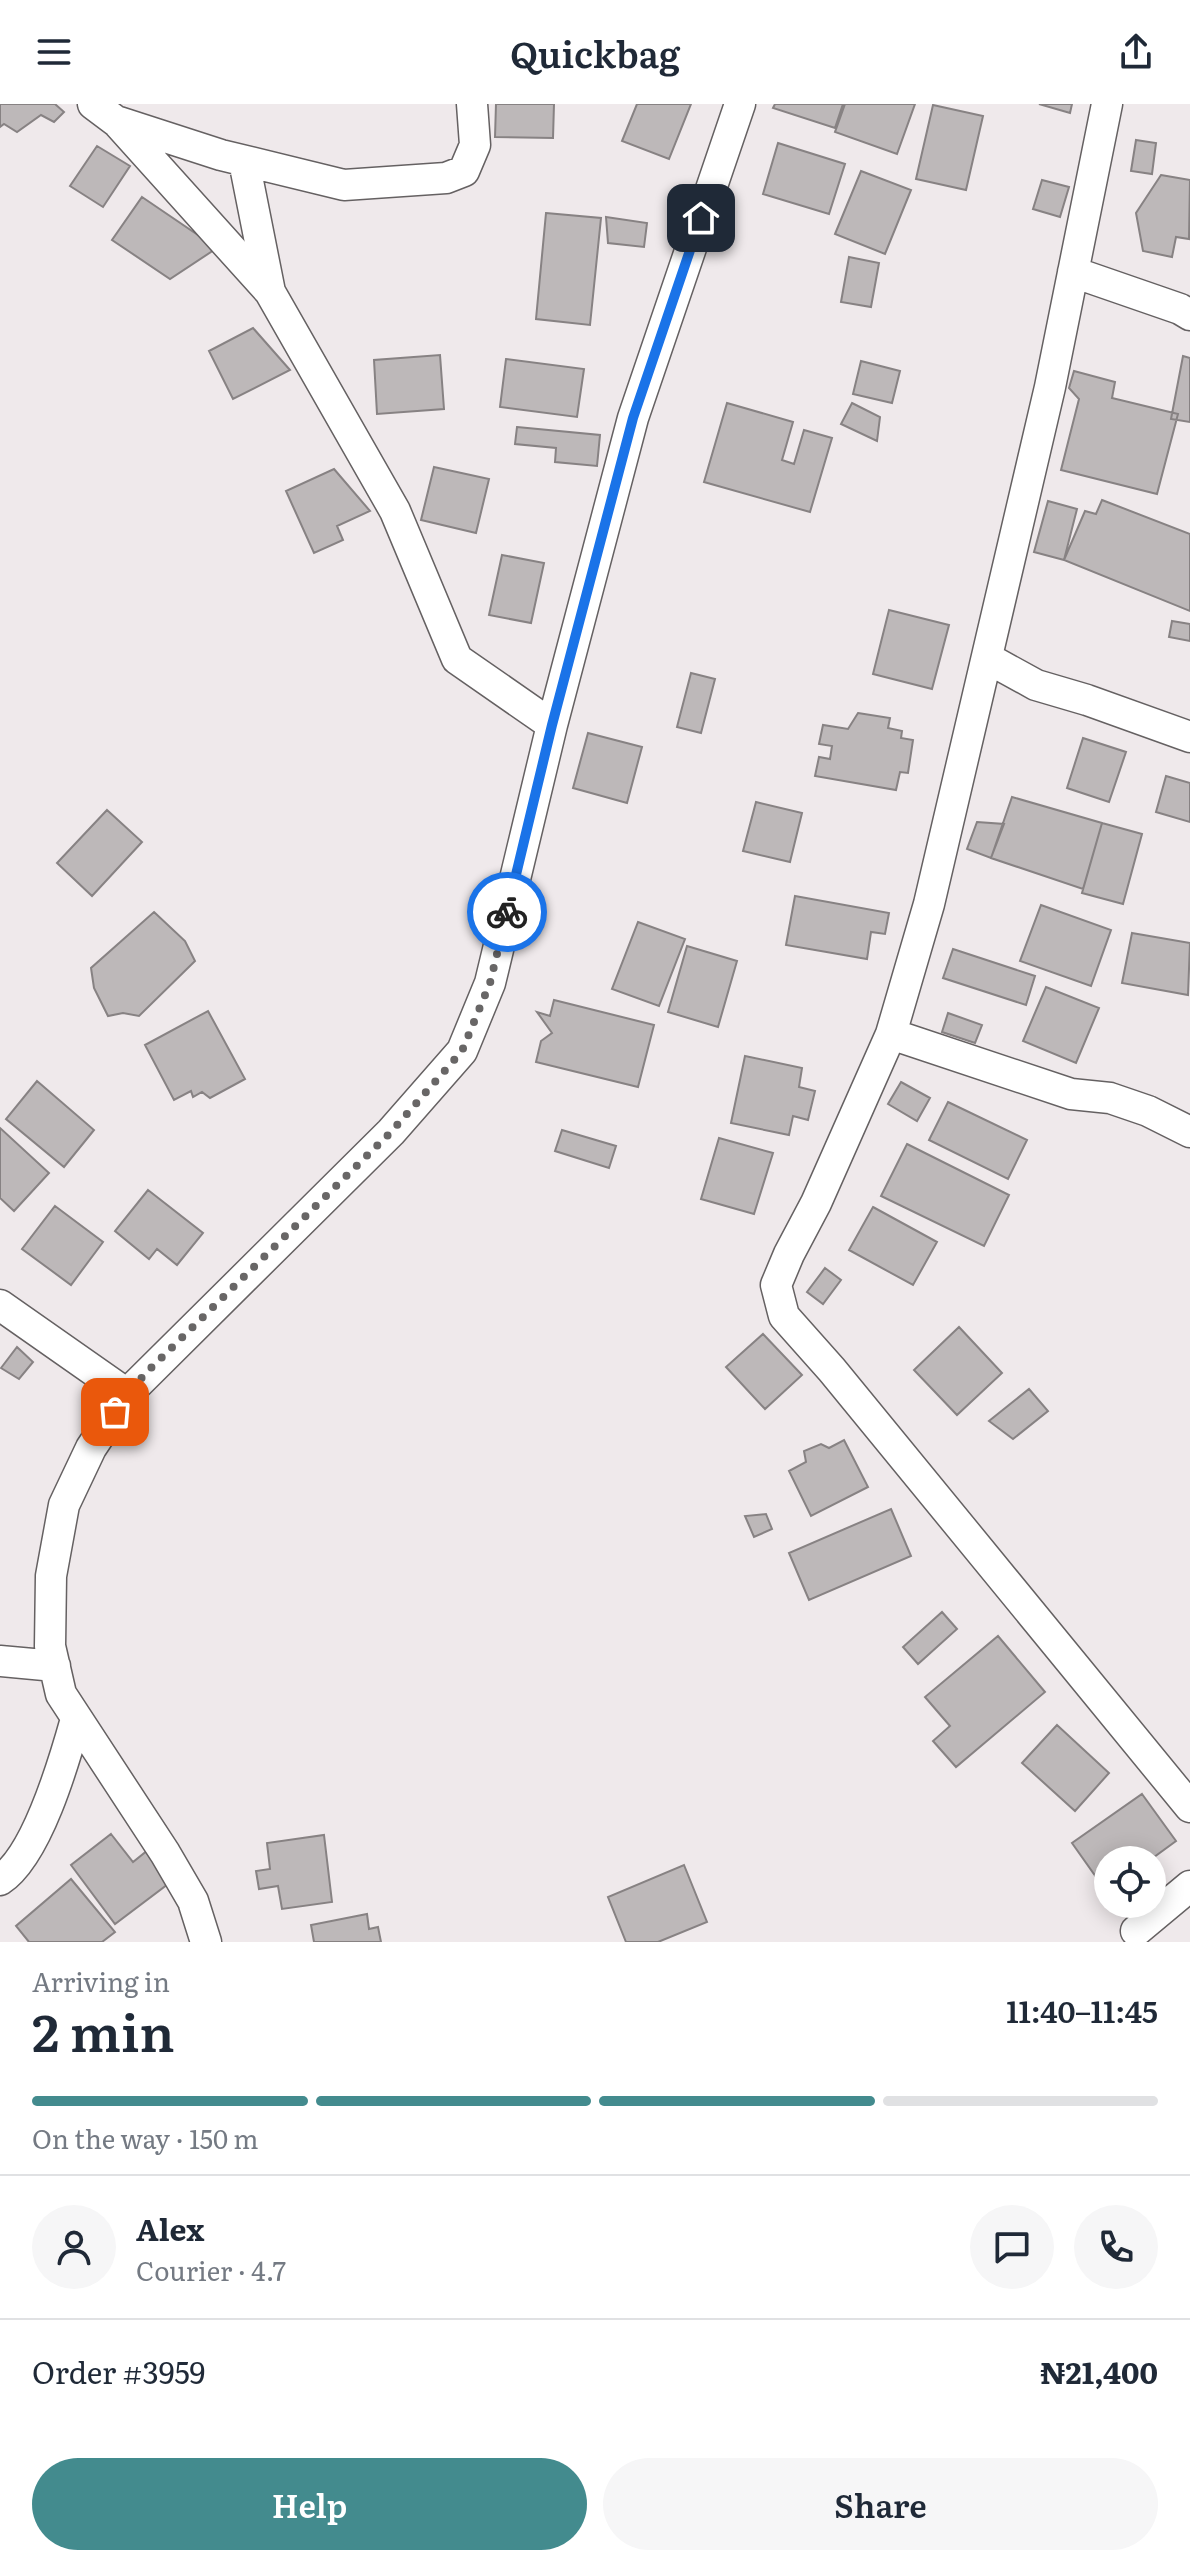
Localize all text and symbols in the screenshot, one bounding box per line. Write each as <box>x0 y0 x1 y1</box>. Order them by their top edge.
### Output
text: Quickbag <box>510 26 680 79</box>
icon: menu <box>32 30 76 74</box>
icon: share <box>1114 30 1158 74</box>
pin <box>667 184 735 252</box>
icon: home <box>679 196 723 240</box>
courier <box>467 872 547 952</box>
icon: bike <box>485 890 529 934</box>
pin <box>81 1378 149 1446</box>
icon: bag <box>93 1390 137 1434</box>
map controls <box>1094 1846 1166 1918</box>
button: locate <box>1094 1846 1166 1918</box>
text: Arriving in <box>32 1961 170 2000</box>
text: 11:40–11:45 <box>1006 1988 1158 2032</box>
text: 2 min <box>32 1991 175 2068</box>
text: On the way · 150 m <box>32 2118 258 2157</box>
button: person <box>32 2205 116 2289</box>
button: chat <box>970 2205 1054 2289</box>
button: phone <box>1074 2205 1158 2289</box>
text: Alex <box>136 2206 204 2250</box>
text: Courier · 4.7 <box>136 2250 286 2289</box>
text: Order #3959 <box>32 2349 205 2393</box>
text: ₦21,400 <box>1040 2349 1158 2393</box>
button: Help <box>32 2458 587 2550</box>
button: Share <box>603 2458 1158 2550</box>

